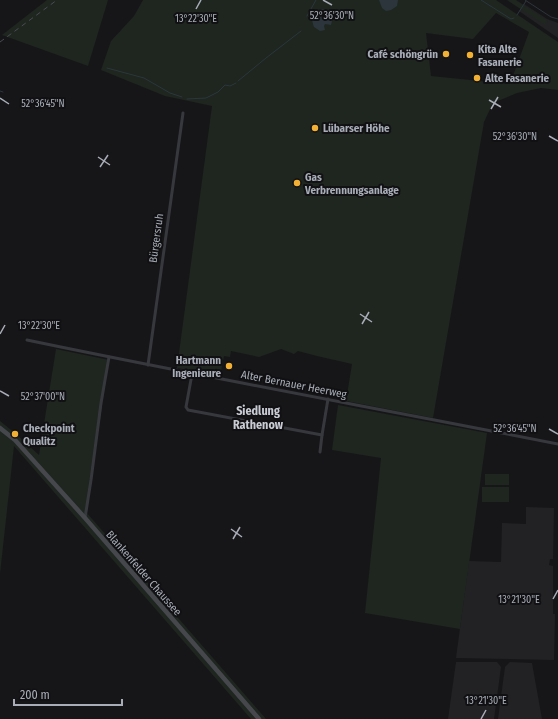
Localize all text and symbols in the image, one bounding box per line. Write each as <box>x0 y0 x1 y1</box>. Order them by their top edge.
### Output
text: 52°36'30"N <box>310 10 354 22</box>
text: 13°22'30"E <box>175 13 217 25</box>
place label: Kita Alte Fasanerie <box>478 43 522 69</box>
place label: Café schöngrün <box>368 48 438 61</box>
marker: Café schöngrün <box>441 49 451 59</box>
marker: Kita Alte Fasanerie <box>465 50 475 60</box>
place label: Alte Fasanerie <box>484 72 550 85</box>
marker: Alte Fasanerie <box>472 73 482 83</box>
text: 52°36'45"N <box>21 98 65 110</box>
place label: Lübarser Höhe <box>323 122 390 135</box>
marker: Lübarser Höhe <box>310 123 320 133</box>
text: 52°36'30"N <box>493 131 537 143</box>
place label: Gas Verbrennungsanlage <box>304 171 399 197</box>
marker: Gas Verbrennungsanlage <box>292 178 302 188</box>
street label: Bürgersruh <box>147 213 166 264</box>
text: 13°22'30"E <box>18 320 60 332</box>
place label: Hartmann Ingenieure <box>172 354 221 380</box>
marker: Hartmann Ingenieure <box>224 361 234 371</box>
street label: Alter Bernauer Heerweg <box>240 368 349 401</box>
text: 52°37'00"N <box>21 391 65 403</box>
district label: Siedlung Rathenow <box>233 404 284 432</box>
place label: Checkpoint Qualitz <box>23 422 75 448</box>
text: 52°36'45"N <box>493 423 537 435</box>
marker: Checkpoint Qualitz <box>10 429 20 439</box>
street label: Blankenfelder Chaussee <box>103 528 184 618</box>
text: 13°21'30"E <box>498 594 540 606</box>
scale bar <box>14 681 122 707</box>
text: 200 m <box>20 688 50 702</box>
text: 13°21'30"E <box>465 695 507 707</box>

